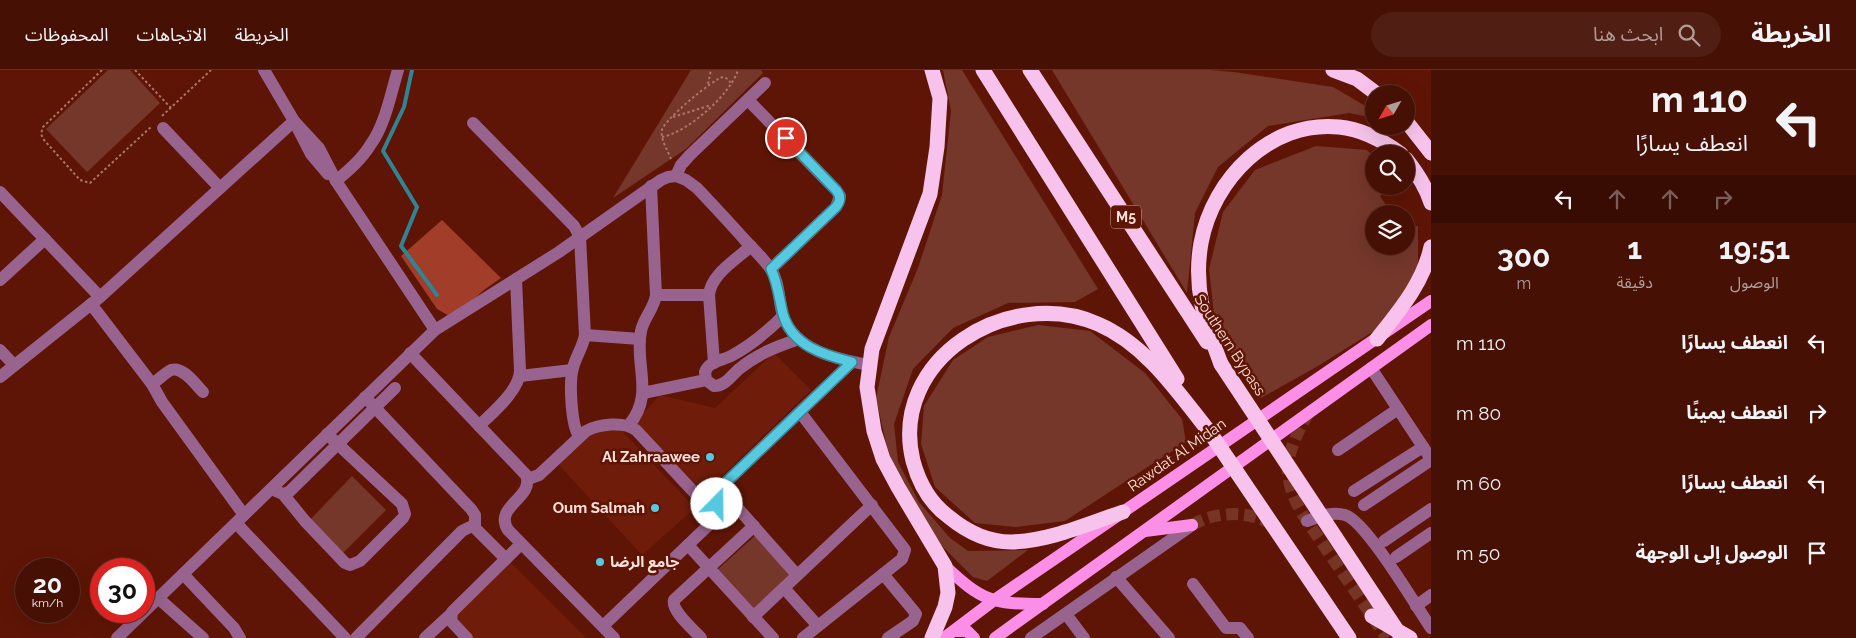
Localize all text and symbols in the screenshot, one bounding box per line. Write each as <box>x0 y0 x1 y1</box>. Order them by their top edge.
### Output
search box <box>1371 12 1721 57</box>
text: الخريطة <box>1751 19 1831 48</box>
icon: search <box>1675 21 1703 49</box>
text: ابحث هنا <box>1593 23 1663 45</box>
text: المحفوظات <box>25 24 109 45</box>
text: الاتجاهات <box>137 24 207 45</box>
text: الخريطة <box>235 24 289 45</box>
text: 110 m <box>1651 79 1748 120</box>
north arrow <box>1365 85 1415 135</box>
map controls <box>1365 85 1415 255</box>
icon: left <box>1766 90 1831 155</box>
pin <box>765 117 807 159</box>
icon: arrive <box>772 124 800 152</box>
text: انعطف يسارًا <box>1636 130 1748 156</box>
button: search <box>1365 145 1415 195</box>
icon: left <box>1550 185 1578 213</box>
icon: ahead <box>1603 185 1631 213</box>
icon: ahead <box>1656 185 1684 213</box>
icon: right <box>1709 185 1737 213</box>
button: layers <box>1365 205 1415 255</box>
road number: M5 <box>1111 206 1141 228</box>
text: 1 <box>1627 231 1642 266</box>
text: 19:51 <box>1719 231 1790 266</box>
text: 300 <box>1497 239 1551 274</box>
text: دقيقة <box>1616 273 1653 292</box>
text: الوصول <box>1730 273 1779 292</box>
text: m <box>1516 274 1531 293</box>
street label: Southern Bypass <box>1191 291 1269 399</box>
icon: left <box>1803 329 1831 357</box>
text: انعطف يسارًا <box>1681 331 1788 353</box>
text: 110 m <box>1456 332 1506 354</box>
icon: right <box>1803 399 1831 427</box>
text: انعطف يمينًا <box>1686 401 1788 423</box>
text: 80 m <box>1456 402 1501 424</box>
street label: Rawdat Al Midan <box>1124 414 1230 496</box>
place label: Al Zahraawee <box>602 448 700 466</box>
marker: Al Zahraawee <box>704 451 716 463</box>
icon: left <box>1803 469 1831 497</box>
text: انعطف يسارًا <box>1681 471 1788 493</box>
text: 60 m <box>1456 472 1501 494</box>
position arrow <box>690 477 742 529</box>
place label: Oum Salmah <box>553 499 645 517</box>
marker: Oum Salmah <box>649 502 661 514</box>
icon: arrive <box>1803 539 1831 567</box>
text: الوصول إلى الوجهة <box>1635 541 1788 563</box>
text: 50 m <box>1456 542 1500 564</box>
place label: جامع الرضا <box>610 553 680 573</box>
marker: جامع الرضا <box>594 556 606 568</box>
speed limit sign: 30 <box>90 558 155 623</box>
text: 20 <box>33 569 62 599</box>
text: km/h <box>32 596 63 610</box>

